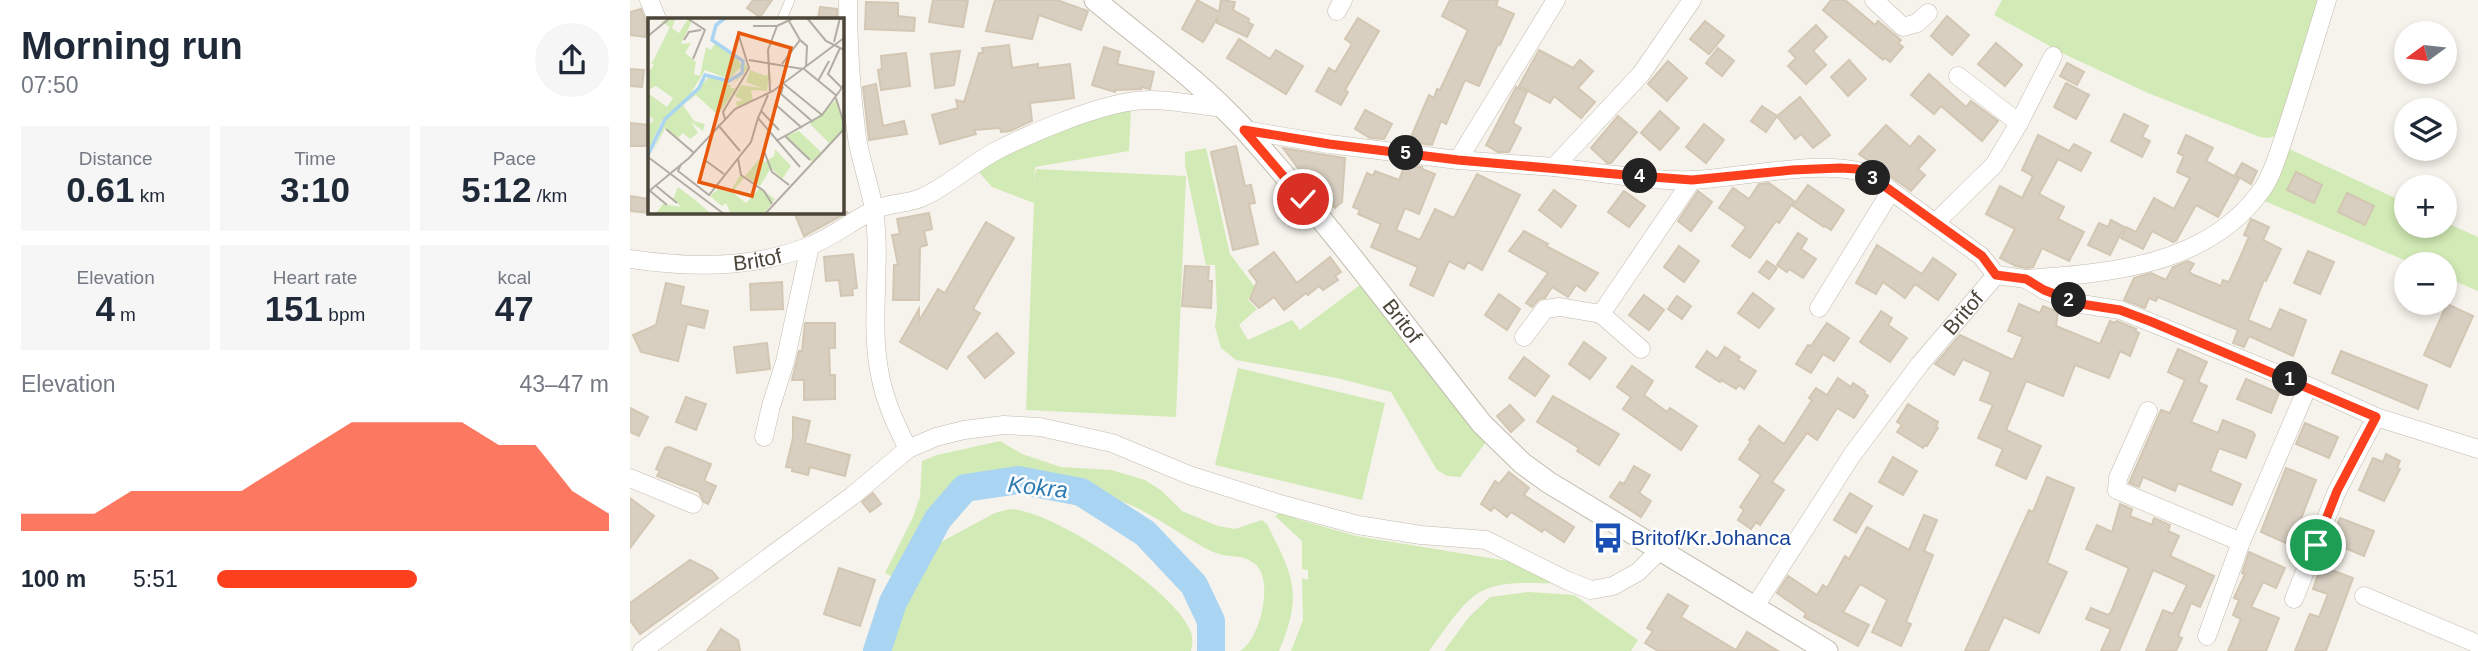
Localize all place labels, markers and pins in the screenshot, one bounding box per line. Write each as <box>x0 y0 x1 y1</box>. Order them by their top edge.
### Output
pin: 5 <box>1388 136 1424 170</box>
pin: 4 <box>1622 158 1658 194</box>
pin: 3 <box>1856 160 1890 196</box>
pin <box>1273 169 1333 229</box>
pin: 2 <box>2052 282 2086 318</box>
pin: 1 <box>2272 362 2308 396</box>
pin <box>2286 515 2346 575</box>
bus stop icon: Britof/Kr.Johanca <box>1591 521 1625 555</box>
place label: Britof/Kr.Johanca <box>1631 526 1791 549</box>

